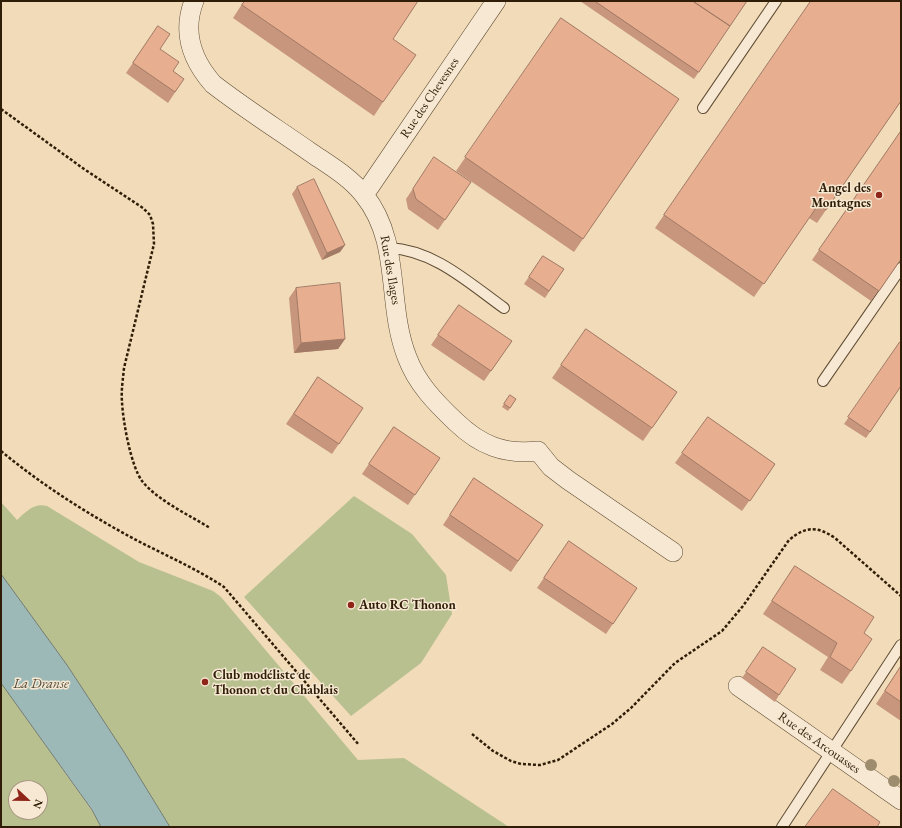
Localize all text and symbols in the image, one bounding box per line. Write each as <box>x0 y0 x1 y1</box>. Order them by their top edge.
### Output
street label: Rue des Chevesnes <box>397 55 463 141</box>
place label: Angel des Montagnes <box>811 180 871 211</box>
marker: Angel des Montagnes <box>874 190 884 200</box>
street label: Rue des Ilages <box>376 234 404 306</box>
place label: Auto RC Thonon <box>359 597 456 613</box>
marker: Auto RC Thonon <box>346 600 356 610</box>
place label: Club modéliste de Thonon et du Chablais <box>213 667 338 698</box>
water label: La Dranse <box>13 676 69 692</box>
marker: Club modéliste de Thonon et du Chablais <box>200 677 210 687</box>
street label: Rue des Arcouasses <box>775 709 863 777</box>
north arrow <box>8 780 48 820</box>
text: N <box>30 797 46 811</box>

